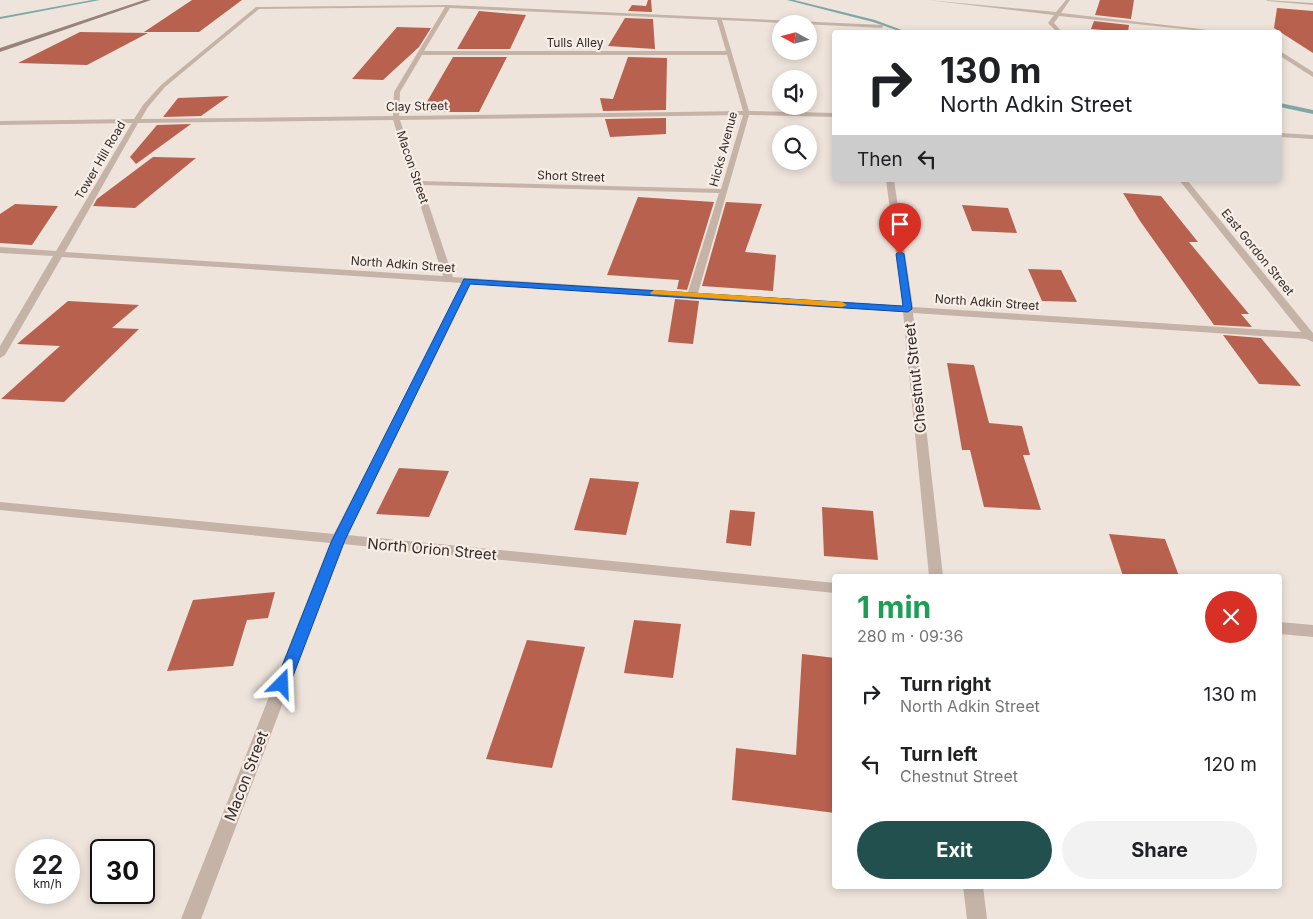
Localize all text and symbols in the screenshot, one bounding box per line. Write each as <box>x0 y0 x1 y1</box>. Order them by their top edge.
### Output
north arrow <box>772 15 818 60</box>
map controls <box>772 15 817 170</box>
street label: Tulls Alley <box>546 35 604 50</box>
text: 130 m <box>940 49 1042 91</box>
icon: right <box>857 50 922 115</box>
button: sound <box>772 70 817 115</box>
text: North Adkin Street <box>940 91 1132 117</box>
street label: Clay Street <box>386 98 448 114</box>
street label: Hicks Avenue <box>706 110 740 188</box>
street label: Tower Hill Road <box>71 118 129 202</box>
button: search <box>772 125 817 170</box>
street label: Macon Street <box>394 129 432 205</box>
icon: left <box>913 145 941 173</box>
text: Then <box>857 148 903 171</box>
street label: Short Street <box>537 167 605 185</box>
pin <box>879 203 921 254</box>
street label: East Gordon Street <box>1219 206 1298 298</box>
icon: arrive <box>886 210 914 238</box>
street label: North Adkin Street <box>350 253 456 275</box>
street label: North Adkin Street <box>934 291 1040 313</box>
street label: Chestnut Street <box>900 322 930 434</box>
street label: North Orion Street <box>367 534 497 564</box>
text: 1 min <box>857 589 931 625</box>
button: close <box>1205 591 1257 643</box>
text: 280 m · 09:36 <box>857 626 963 646</box>
position arrow <box>255 657 307 709</box>
text: Turn right <box>900 673 991 696</box>
icon: right <box>857 680 885 708</box>
text: 130 m <box>1204 683 1257 706</box>
text: North Adkin Street <box>900 696 1040 716</box>
street label: Macon Street <box>220 728 272 824</box>
text: Turn left <box>900 743 978 766</box>
icon: left <box>857 750 885 778</box>
text: 120 m <box>1204 753 1257 776</box>
text: Chestnut Street <box>900 766 1018 786</box>
button: Exit <box>857 821 1052 879</box>
button: Share <box>1062 821 1257 879</box>
speed limit sign: 30 <box>90 839 155 904</box>
text: 22 <box>32 850 63 880</box>
text: km/h <box>33 876 62 891</box>

